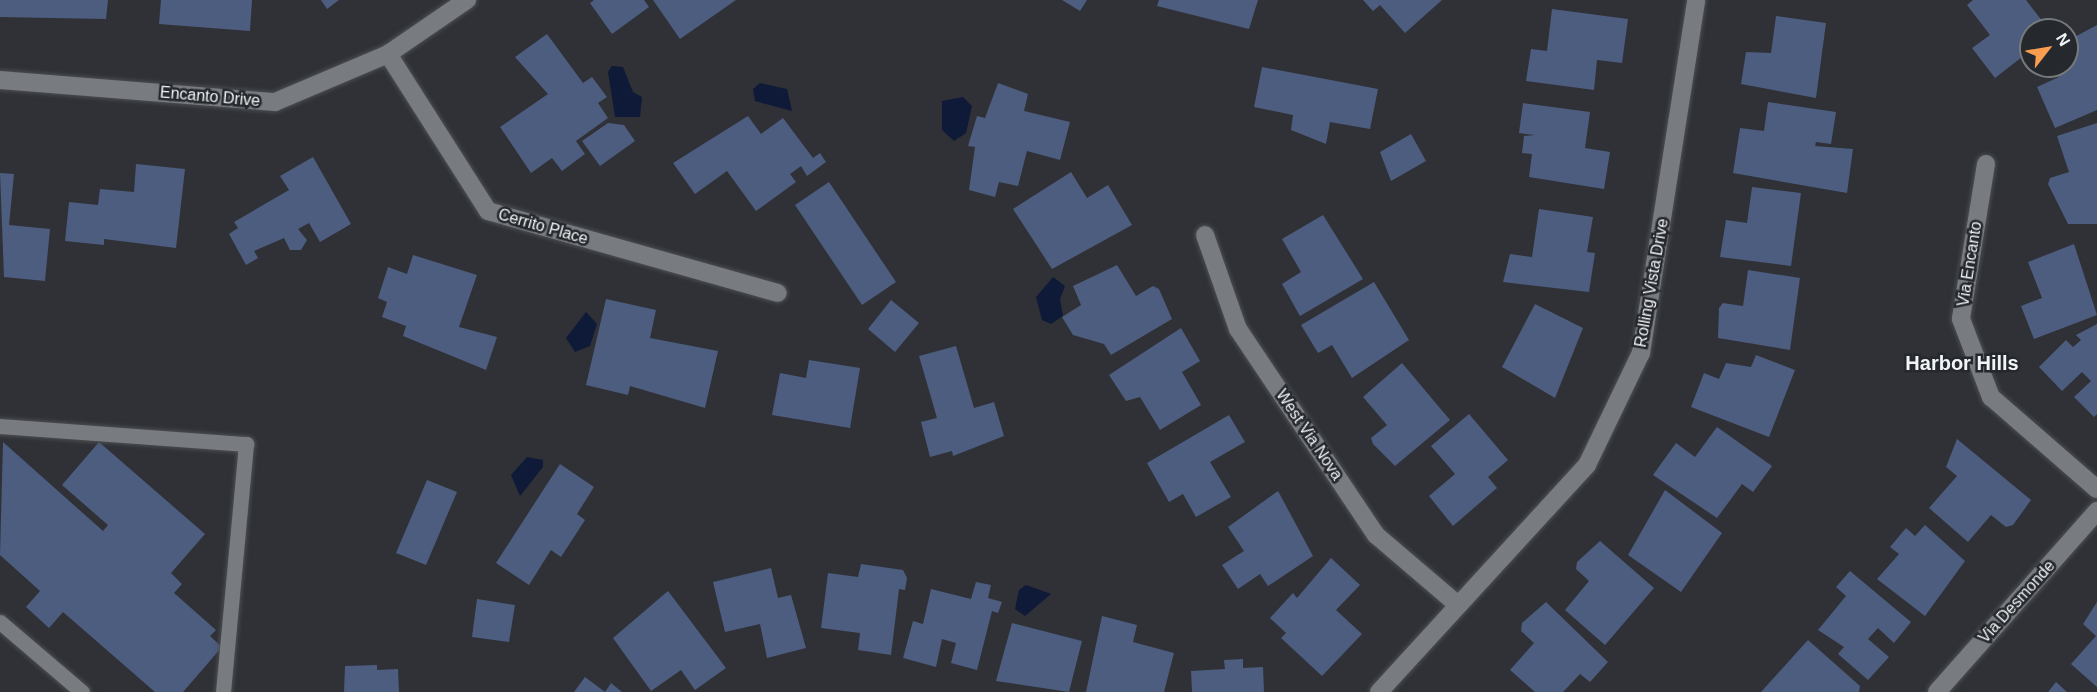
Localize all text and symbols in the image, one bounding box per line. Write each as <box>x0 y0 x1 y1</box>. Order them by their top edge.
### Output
north arrow <box>2019 18 2079 78</box>
text: N <box>2053 30 2073 49</box>
street label: Encanto Drive <box>159 83 261 111</box>
street label: Cerrito Place <box>496 205 590 249</box>
street label: Rolling Vista Drive <box>1631 217 1673 349</box>
street label: Via Encanto <box>1954 220 1986 308</box>
district label: Harbor Hills <box>1905 351 2019 375</box>
street label: West Via Nova <box>1272 386 1346 484</box>
street label: Via Desmonde <box>1975 557 2059 647</box>

